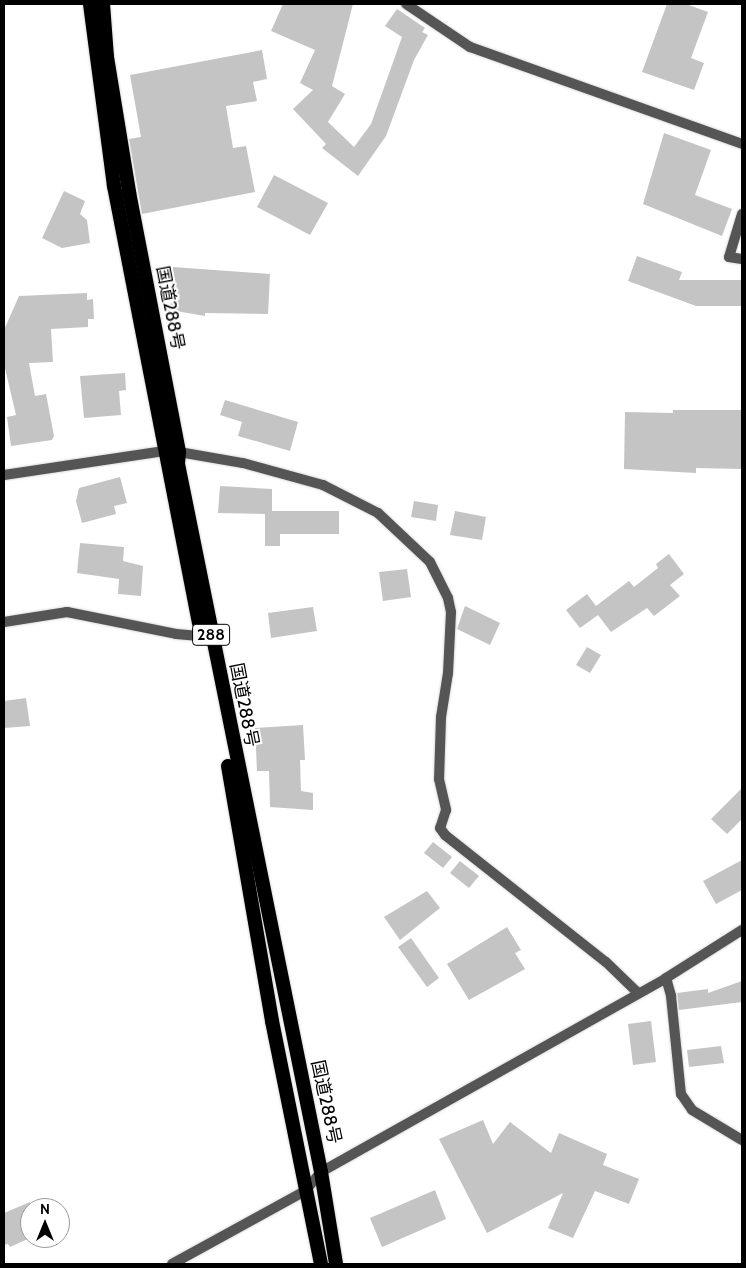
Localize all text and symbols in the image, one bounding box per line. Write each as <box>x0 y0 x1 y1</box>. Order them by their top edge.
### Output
street label: 国道288号 <box>151 264 189 352</box>
road number: 288 <box>191 622 231 648</box>
street label: 国道288号 <box>225 661 263 749</box>
street label: 国道288号 <box>307 1058 345 1146</box>
north arrow <box>20 1198 70 1248</box>
text: N <box>40 1200 50 1218</box>

